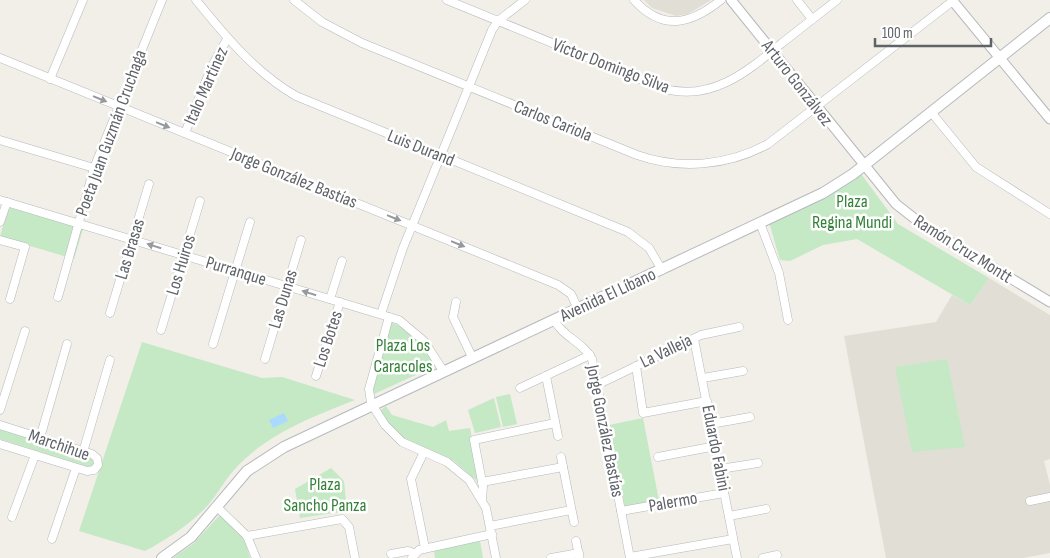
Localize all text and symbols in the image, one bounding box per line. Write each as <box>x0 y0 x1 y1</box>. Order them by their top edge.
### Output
scale bar <box>875 15 991 47</box>
text: 100 m <box>882 24 913 43</box>
street label: Víctor Domingo Silva <box>549 34 673 98</box>
street label: Arturo Gonzálvez <box>756 35 837 131</box>
street label: Italo Martínez <box>180 43 233 128</box>
street label: Poeta Juan Guzmán Cruchaga <box>71 47 151 219</box>
one-way arrow <box>92 95 107 103</box>
street label: Carlos Cariola <box>511 96 595 146</box>
one-way arrow <box>156 121 170 129</box>
street label: Luis Durand <box>384 125 458 171</box>
street label: Jorge González Bastías <box>227 143 360 213</box>
park label: Plaza Regina Mundi <box>812 191 892 233</box>
street label: Ramón Cruz Montt <box>910 210 1017 288</box>
one-way arrow <box>387 215 401 223</box>
street label: Las Brasas <box>111 216 149 282</box>
street label: Los Huiros <box>162 232 200 298</box>
one-way arrow <box>450 241 465 248</box>
one-way arrow <box>146 242 161 249</box>
street label: Purranque <box>203 252 269 290</box>
street label: Avenida El Líbano <box>556 264 659 327</box>
street label: Las Dunas <box>264 267 302 331</box>
one-way arrow <box>302 288 317 296</box>
street label: Los Botes <box>309 308 347 370</box>
street label: La Valleja <box>637 329 695 372</box>
park label: Plaza Los Caracoles <box>374 335 432 377</box>
street label: Jorge González Bastías <box>582 362 628 499</box>
street label: Eduardo Fabini <box>697 403 735 493</box>
street label: Marchihue <box>26 425 92 465</box>
park label: Plaza Sancho Panza <box>284 474 367 516</box>
street label: Palermo <box>647 487 699 517</box>

